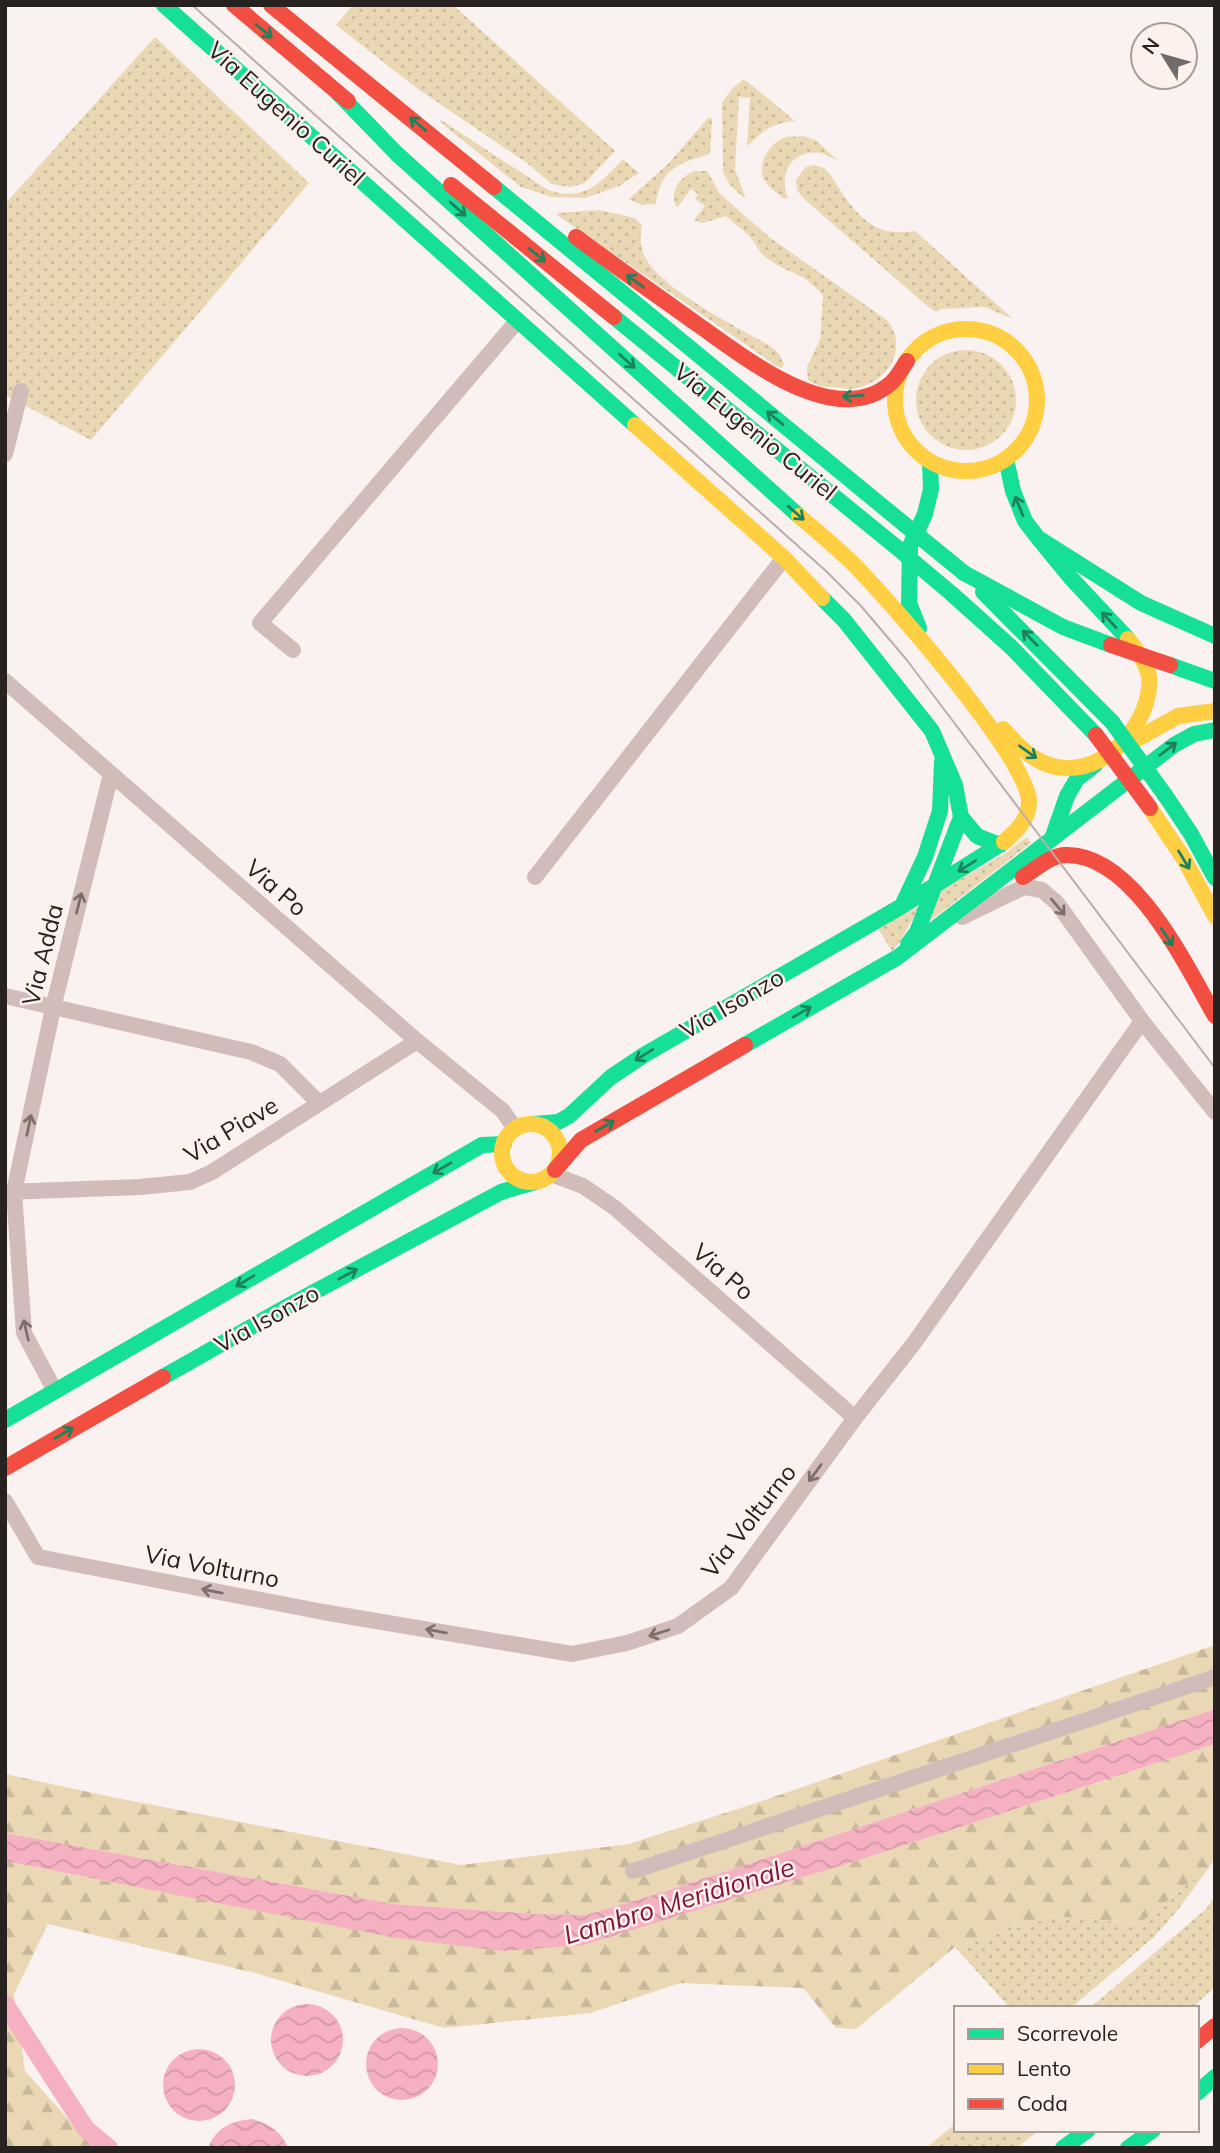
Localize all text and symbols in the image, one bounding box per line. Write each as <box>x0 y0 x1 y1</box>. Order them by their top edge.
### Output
north arrow <box>1129 21 1199 91</box>
one-way arrow <box>255 23 273 39</box>
text: N <box>1137 33 1164 59</box>
street label: Via Eugenio Curiel <box>202 35 372 192</box>
one-way arrow <box>410 116 428 131</box>
one-way arrow <box>449 201 467 217</box>
one-way arrow <box>528 247 546 263</box>
one-way arrow <box>626 273 644 288</box>
one-way arrow <box>618 353 636 369</box>
street label: Via Eugenio Curiel <box>668 356 843 506</box>
one-way arrow <box>842 390 865 403</box>
one-way arrow <box>767 411 785 426</box>
one-way arrow <box>1012 496 1025 517</box>
one-way arrow <box>787 505 805 521</box>
one-way arrow <box>1101 611 1118 629</box>
one-way arrow <box>1022 630 1039 647</box>
one-way arrow <box>1159 742 1177 757</box>
one-way arrow <box>1019 744 1038 759</box>
one-way arrow <box>1177 849 1191 869</box>
street label: Via Po <box>240 852 314 922</box>
one-way arrow <box>958 858 977 873</box>
one-way arrow <box>73 892 86 915</box>
one-way arrow <box>1050 897 1066 915</box>
street label: Via Adda <box>15 901 69 1009</box>
one-way arrow <box>1160 927 1174 946</box>
street label: Via Isonzo <box>674 961 789 1045</box>
one-way arrow <box>792 1005 812 1019</box>
one-way arrow <box>635 1048 654 1063</box>
street label: Via Piave <box>178 1089 283 1169</box>
one-way arrow <box>23 1114 37 1137</box>
one-way arrow <box>595 1119 615 1133</box>
one-way arrow <box>432 1162 453 1175</box>
street label: Via Po <box>687 1236 761 1306</box>
one-way arrow <box>337 1266 358 1280</box>
one-way arrow <box>235 1274 255 1288</box>
street label: Via Isonzo <box>209 1277 324 1359</box>
one-way arrow <box>18 1319 32 1342</box>
one-way arrow <box>54 1426 74 1440</box>
street label: Via Volturno <box>694 1457 802 1583</box>
one-way arrow <box>807 1464 822 1482</box>
street label: Via Volturno <box>142 1538 282 1594</box>
one-way arrow <box>201 1583 224 1597</box>
one-way arrow <box>425 1624 448 1637</box>
one-way arrow <box>648 1627 670 1640</box>
water label: Lambro Meridionale <box>560 1850 798 1951</box>
legend <box>954 2006 1199 2132</box>
text: Scorrevole <box>1017 2020 1118 2046</box>
text: Lento <box>1017 2055 1071 2081</box>
text: Coda <box>1017 2090 1068 2116</box>

